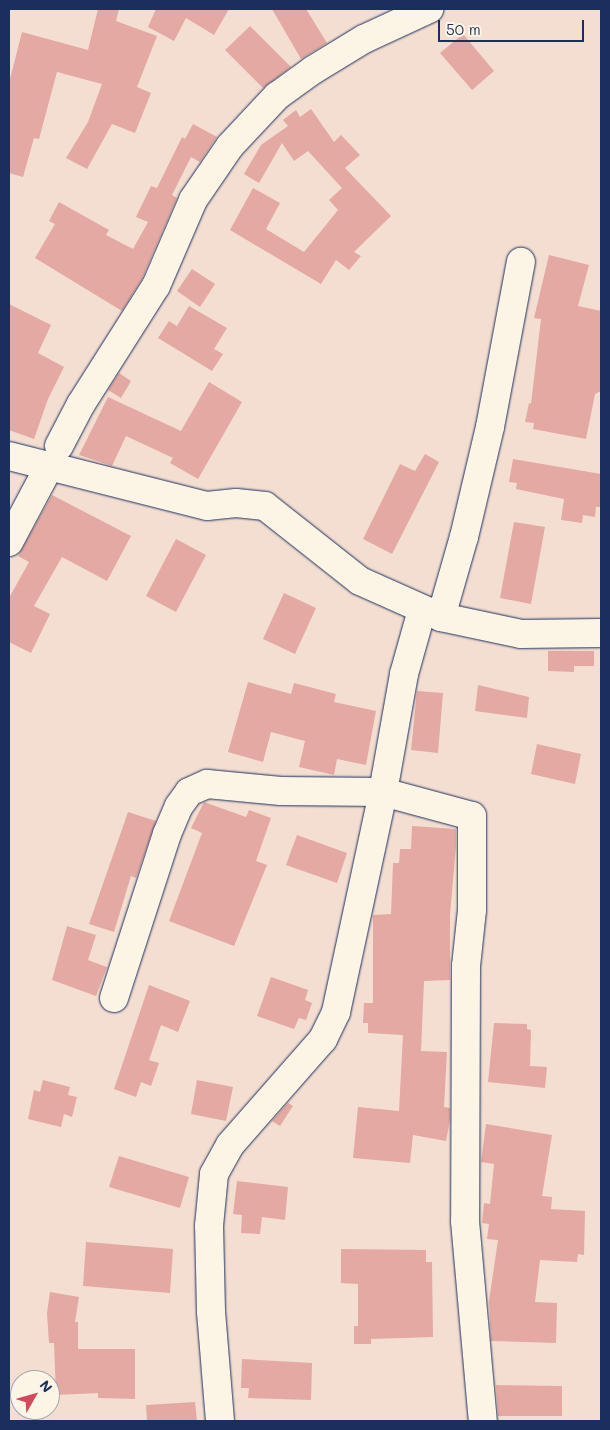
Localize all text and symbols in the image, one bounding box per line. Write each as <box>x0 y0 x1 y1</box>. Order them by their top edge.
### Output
scale bar <box>440 10 586 42</box>
text: 50 m <box>446 19 481 39</box>
north arrow <box>10 1370 60 1420</box>
text: N <box>36 1376 57 1396</box>

